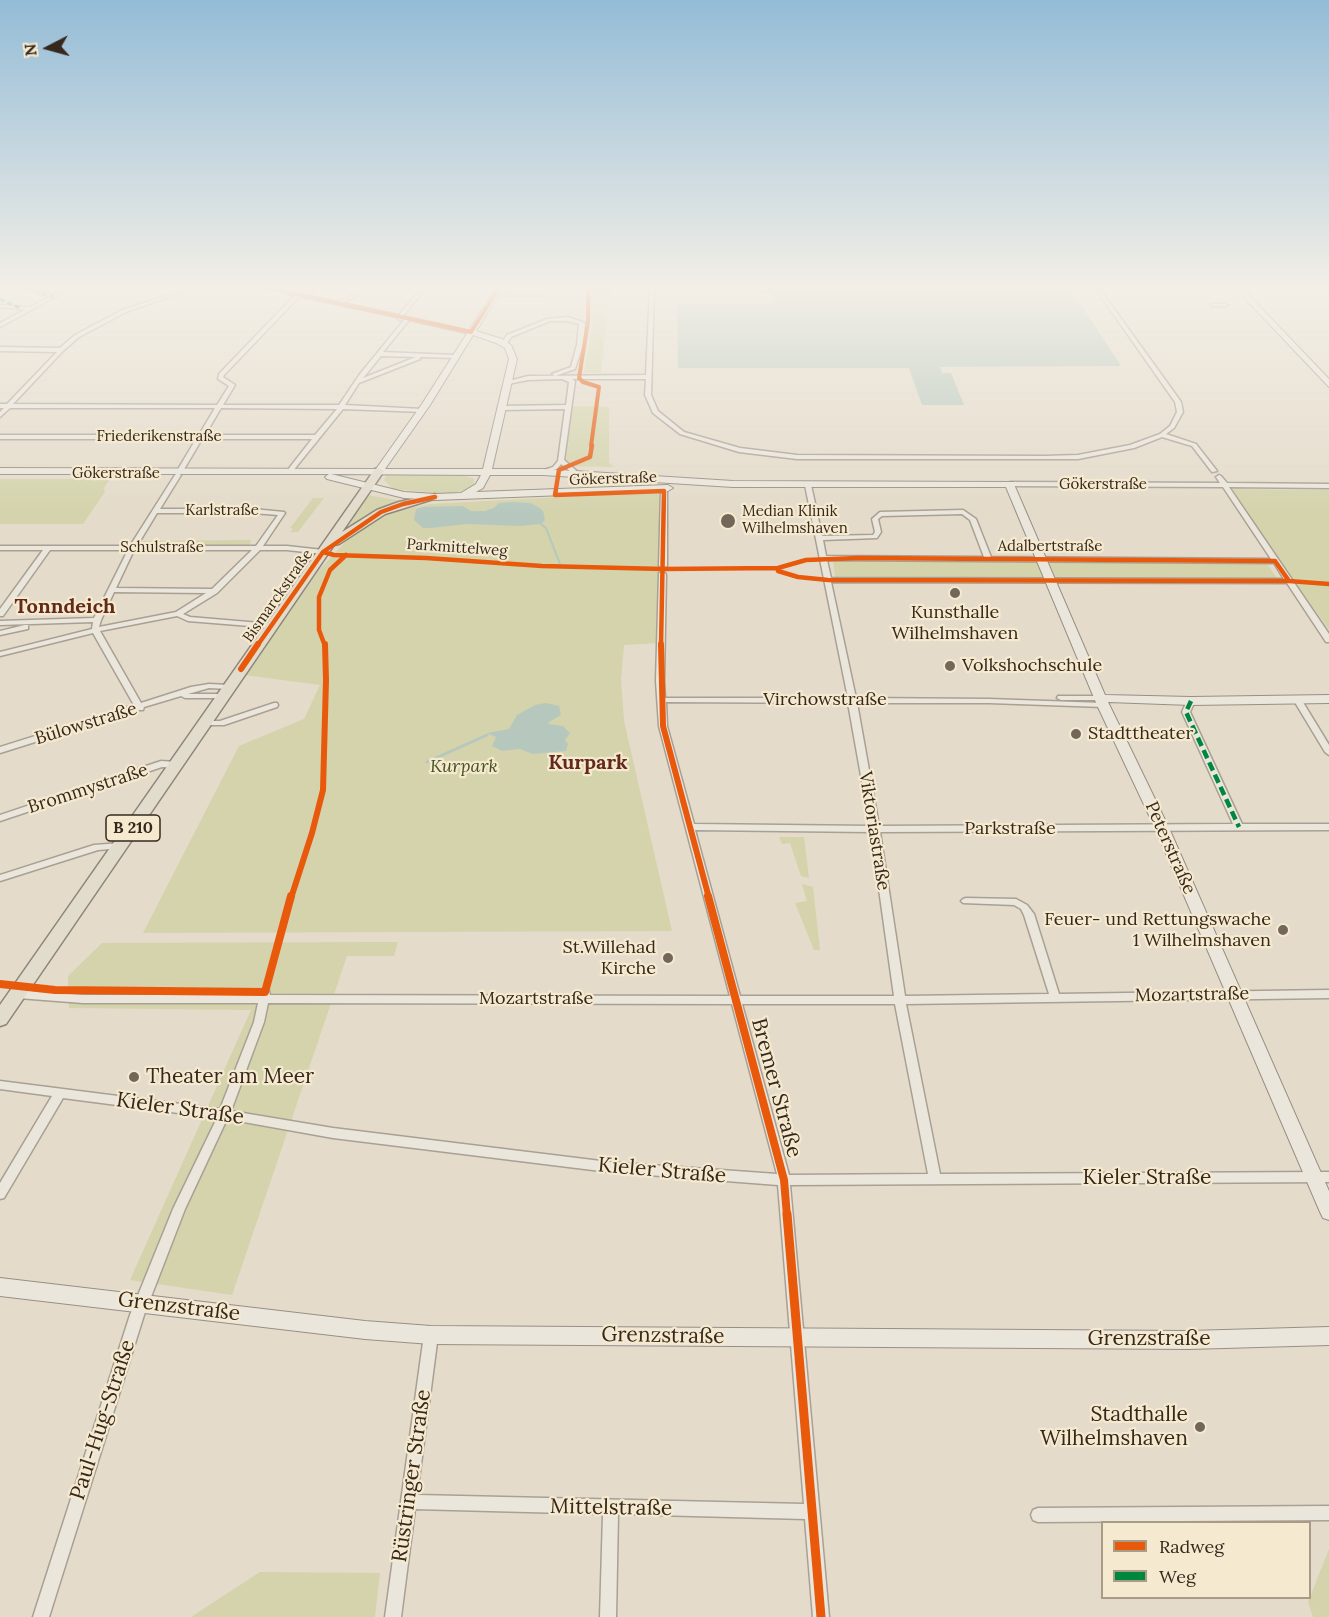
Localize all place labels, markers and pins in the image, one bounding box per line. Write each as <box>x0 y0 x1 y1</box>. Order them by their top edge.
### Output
place label: Median Klinik Wilhelmshaven <box>742 503 848 538</box>
marker: Median Klinik Wilhelmshaven <box>719 512 737 530</box>
marker: Kunsthalle Wilhelmshaven <box>948 586 962 600</box>
place label: Kunsthalle Wilhelmshaven <box>892 602 1018 644</box>
place label: Volkshochschule <box>962 655 1102 677</box>
marker: Volkshochschule <box>943 659 957 673</box>
place label: Stadttheater <box>1088 723 1193 745</box>
marker: Stadttheater <box>1069 727 1083 741</box>
place label: Feuer- und Rettungswache 1 Wilhelmshaven <box>1044 909 1271 952</box>
marker: Feuer- und Rettungswache 1 Wilhelmshaven <box>1276 923 1290 937</box>
place label: St.Willehad Kirche <box>563 937 656 980</box>
marker: St.Willehad Kirche <box>661 951 675 965</box>
place label: Theater am Meer <box>146 1064 314 1090</box>
marker: Theater am Meer <box>127 1070 141 1084</box>
place label: Stadthalle Wilhelmshaven <box>1040 1402 1188 1452</box>
marker: Stadthalle Wilhelmshaven <box>1193 1420 1207 1434</box>

